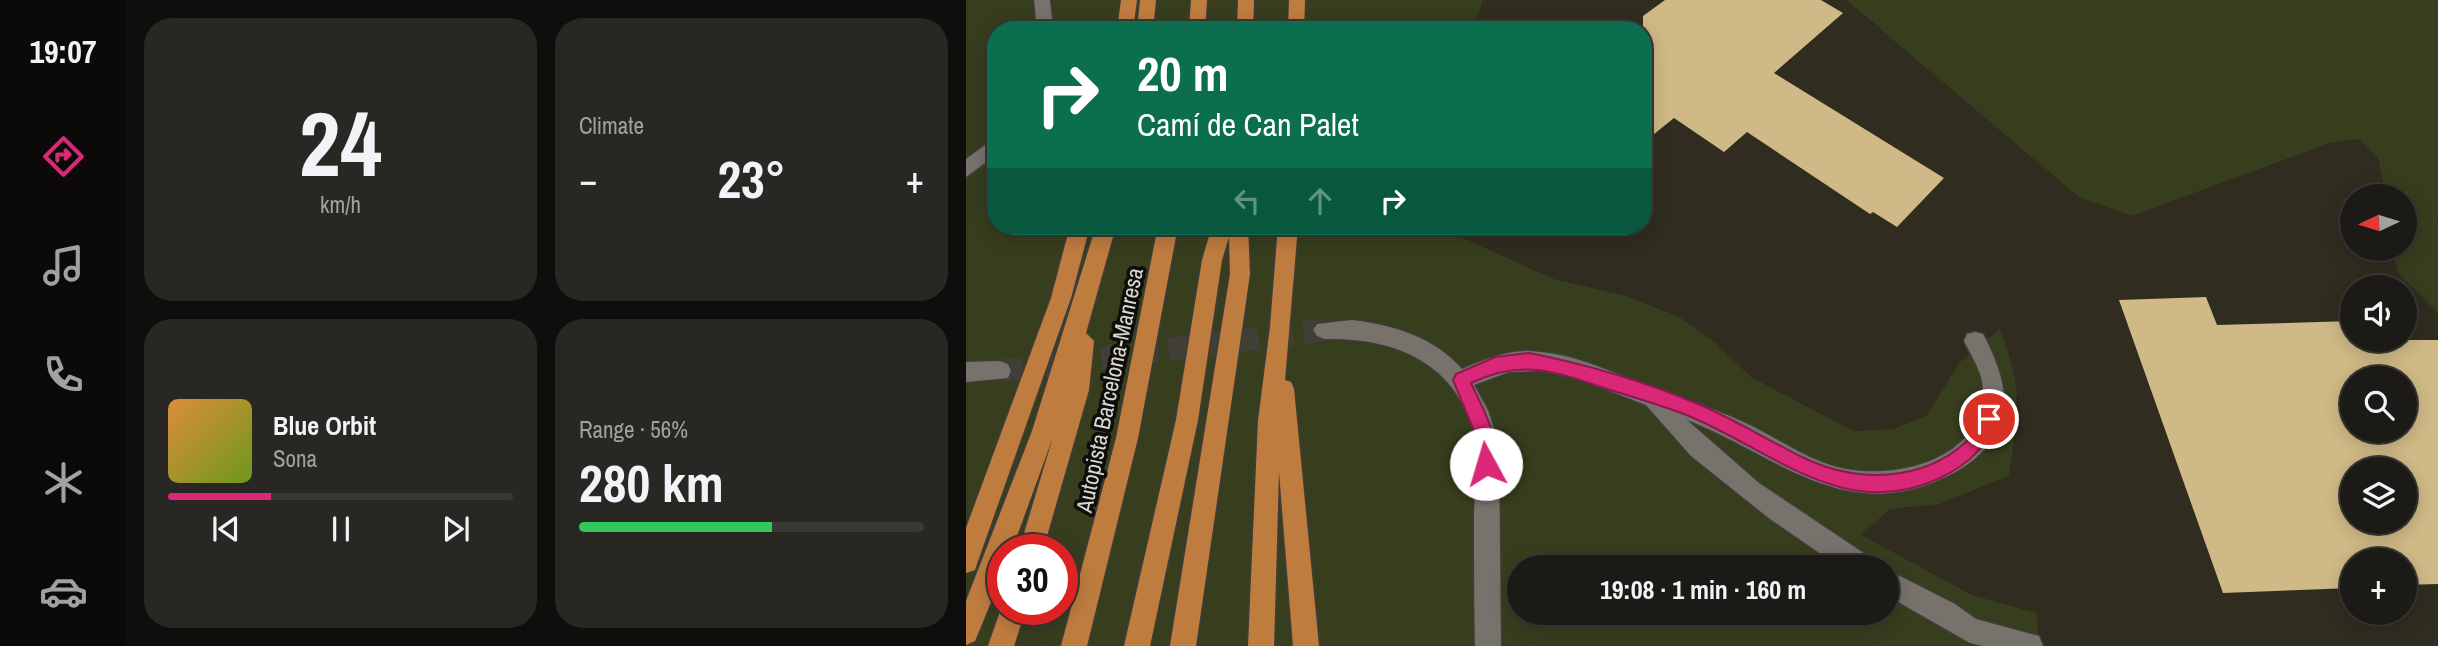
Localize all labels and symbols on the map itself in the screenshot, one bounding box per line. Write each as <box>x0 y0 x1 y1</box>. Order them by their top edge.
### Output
north arrow <box>2340 184 2417 261</box>
street label: Autopista Barcelona-Manresa <box>1068 264 1150 516</box>
pin <box>1959 389 2019 449</box>
position arrow <box>1449 427 1523 501</box>
speed limit sign: 30 <box>987 534 1078 625</box>

